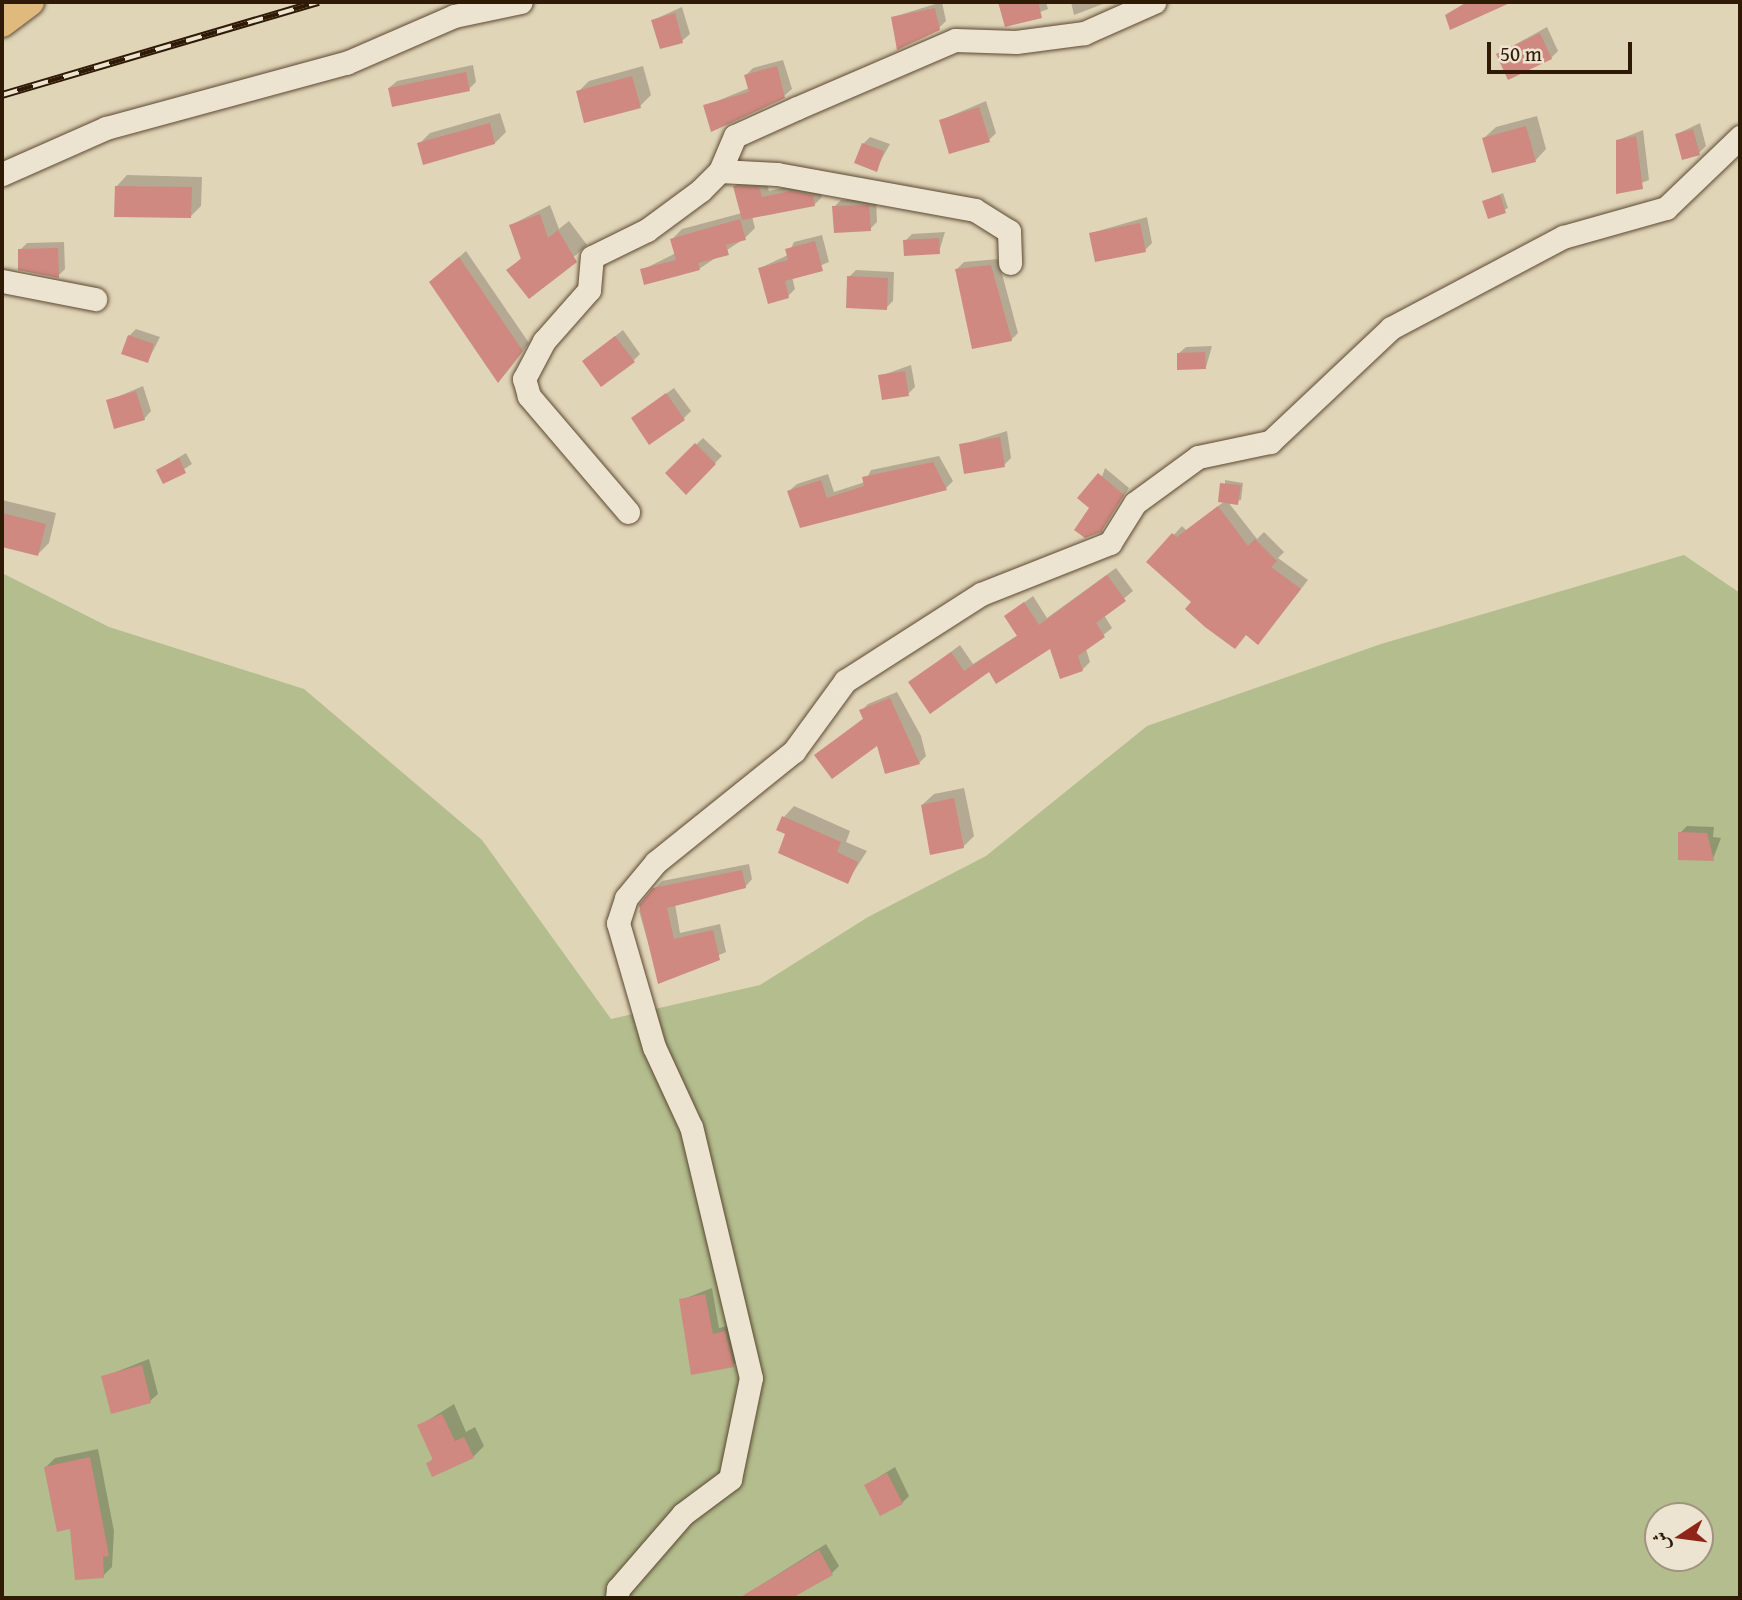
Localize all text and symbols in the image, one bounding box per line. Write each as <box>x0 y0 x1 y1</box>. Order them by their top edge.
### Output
scale bar <box>1490 28 1635 72</box>
text: 50 m <box>1500 38 1542 69</box>
north arrow <box>1644 1502 1714 1572</box>
text: ش <box>1645 1529 1676 1554</box>

